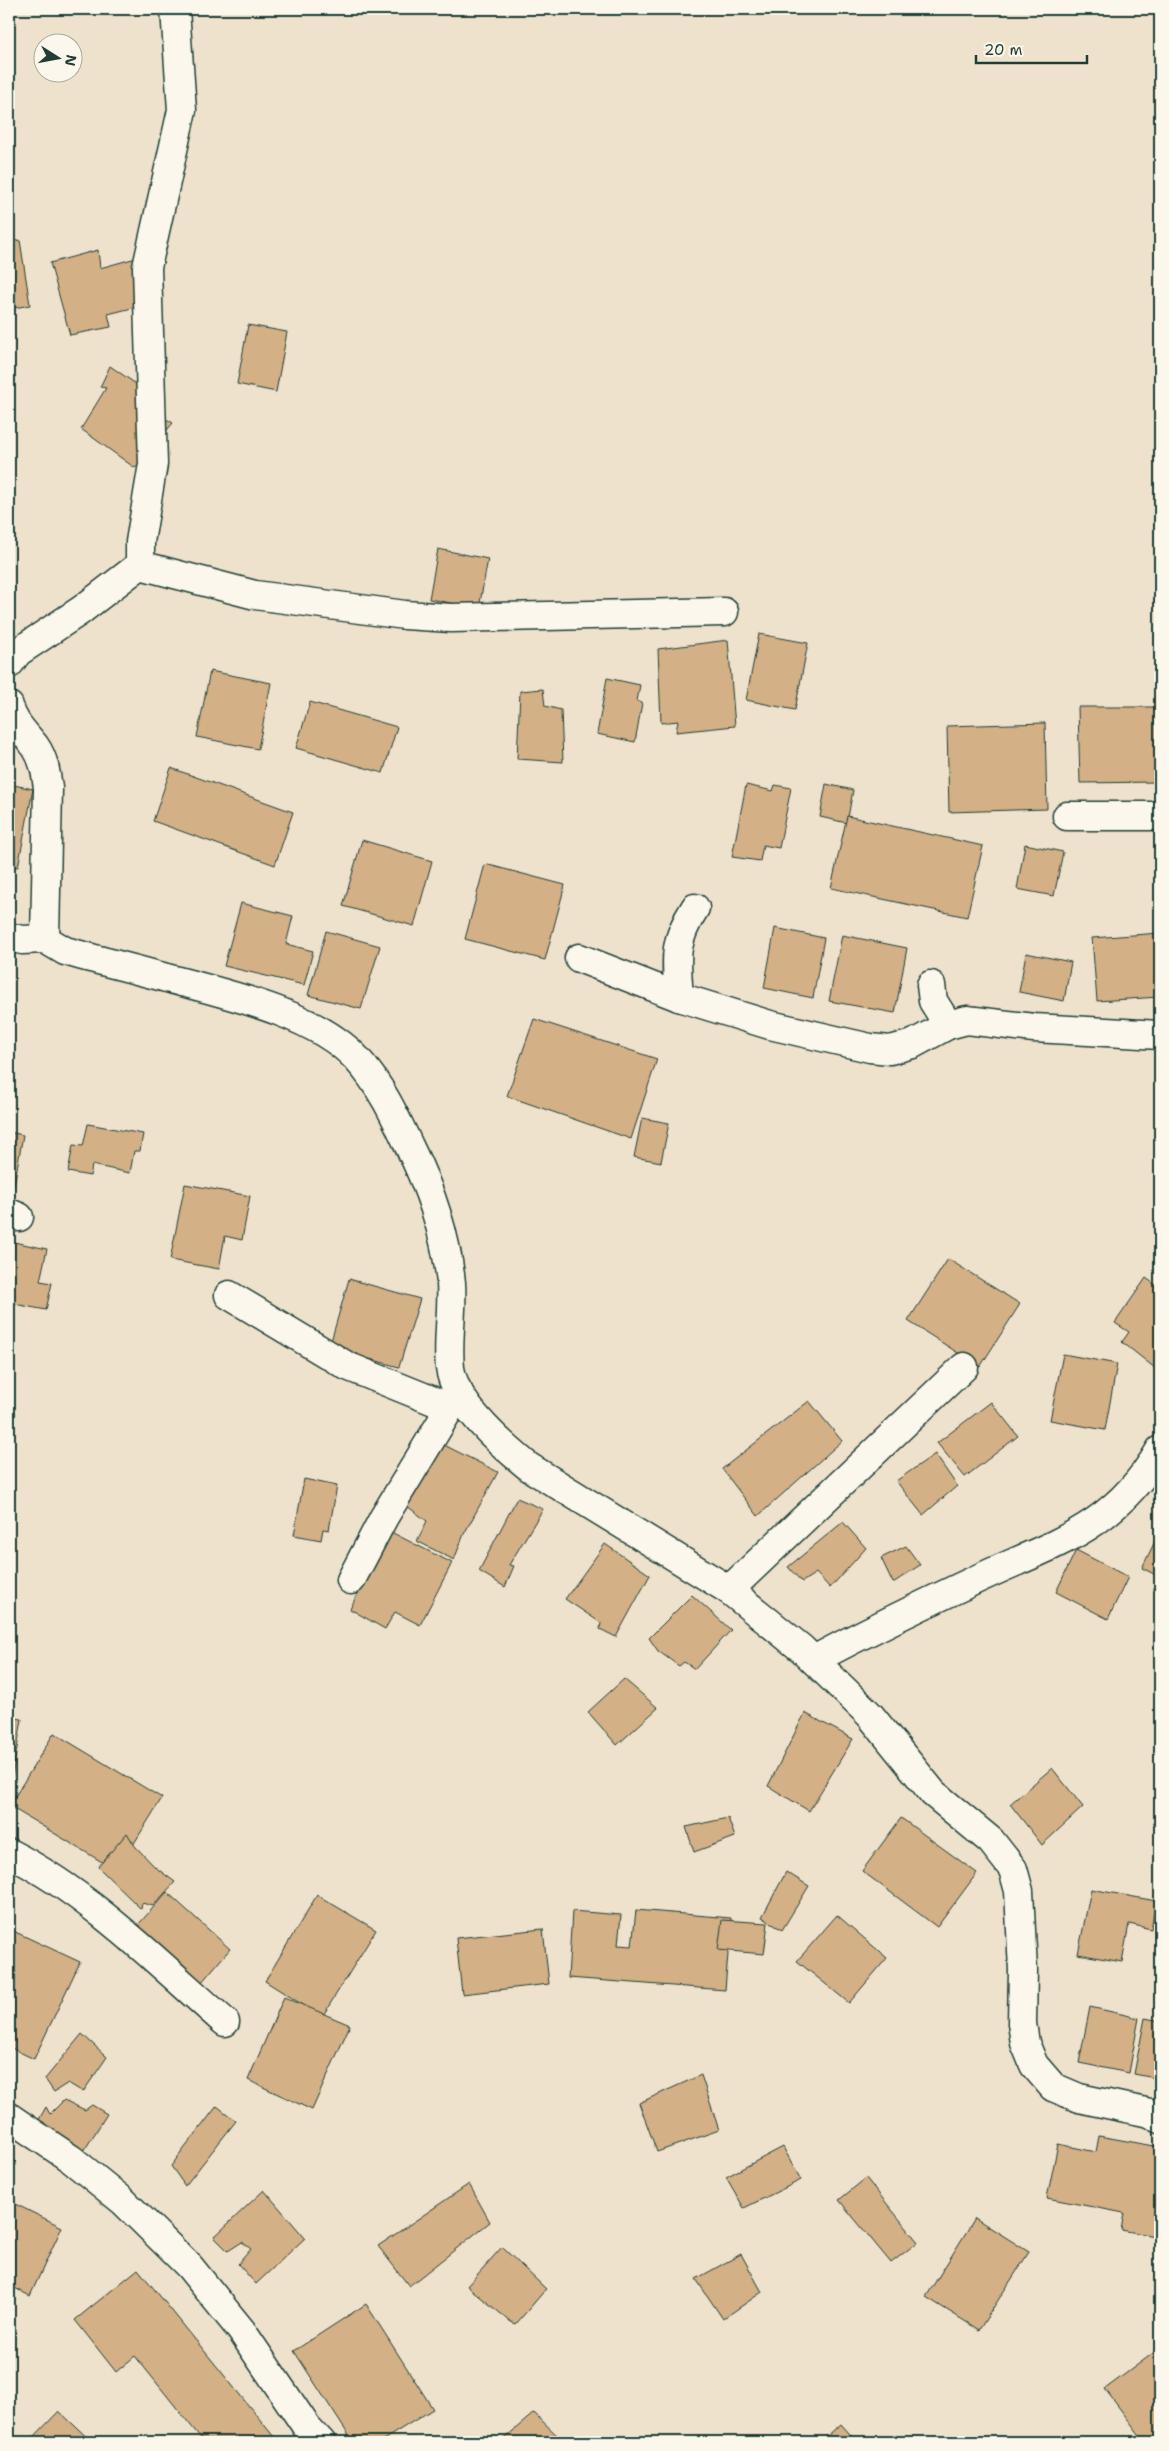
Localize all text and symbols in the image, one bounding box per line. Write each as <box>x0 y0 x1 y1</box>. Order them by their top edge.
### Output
north arrow <box>32 32 82 82</box>
scale bar <box>976 32 1088 64</box>
text: 20 m <box>984 40 1023 60</box>
text: N <box>61 53 81 68</box>

